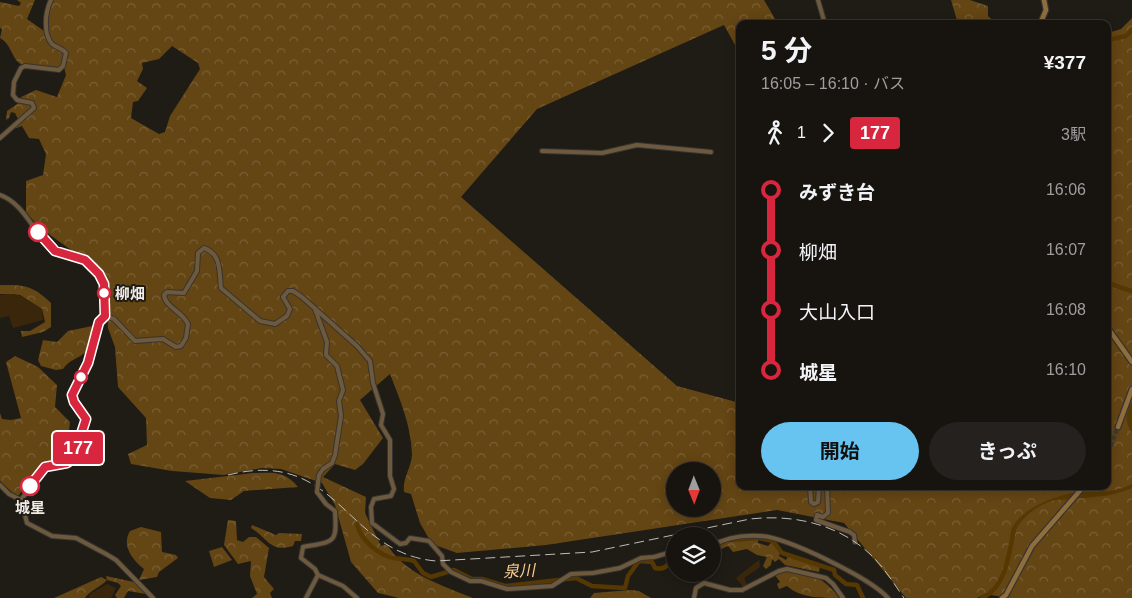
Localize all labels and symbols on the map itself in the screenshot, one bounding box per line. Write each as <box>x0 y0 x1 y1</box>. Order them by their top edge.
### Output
unlabelled marker <box>28 222 48 242</box>
place label: 柳畑 <box>115 285 145 302</box>
marker: 柳畑 <box>97 286 111 300</box>
unlabelled marker <box>74 370 88 384</box>
line badge: 177 <box>49 432 107 464</box>
north arrow <box>666 462 721 518</box>
marker: 城星 <box>20 476 40 496</box>
place label: 城星 <box>15 499 45 516</box>
water label: 泉川 <box>503 562 537 580</box>

